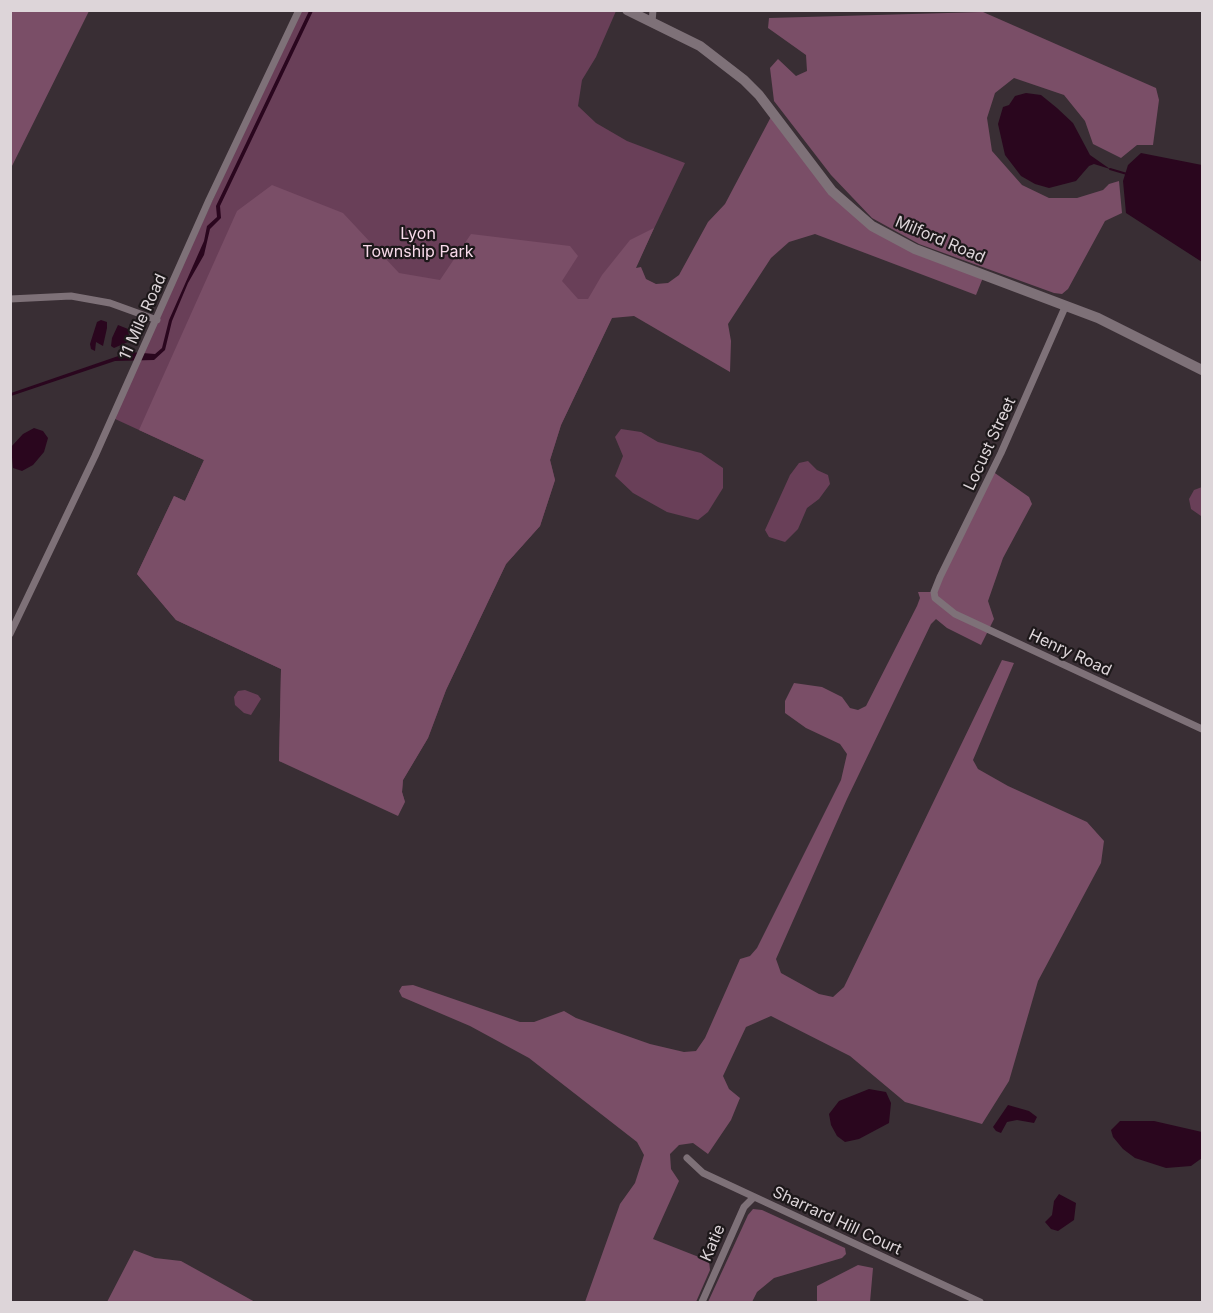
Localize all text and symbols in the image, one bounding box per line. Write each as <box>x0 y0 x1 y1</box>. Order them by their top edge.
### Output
street label: Milford Road <box>892 212 988 268</box>
park label: Lyon Township Park <box>362 224 474 262</box>
street label: 11 Mile Road <box>115 271 171 363</box>
street label: Locust Street <box>960 394 1020 494</box>
street label: Henry Road <box>1026 625 1114 681</box>
street label: Sharrard Hill Court <box>769 1183 905 1259</box>
street label: Katie <box>696 1222 730 1264</box>

